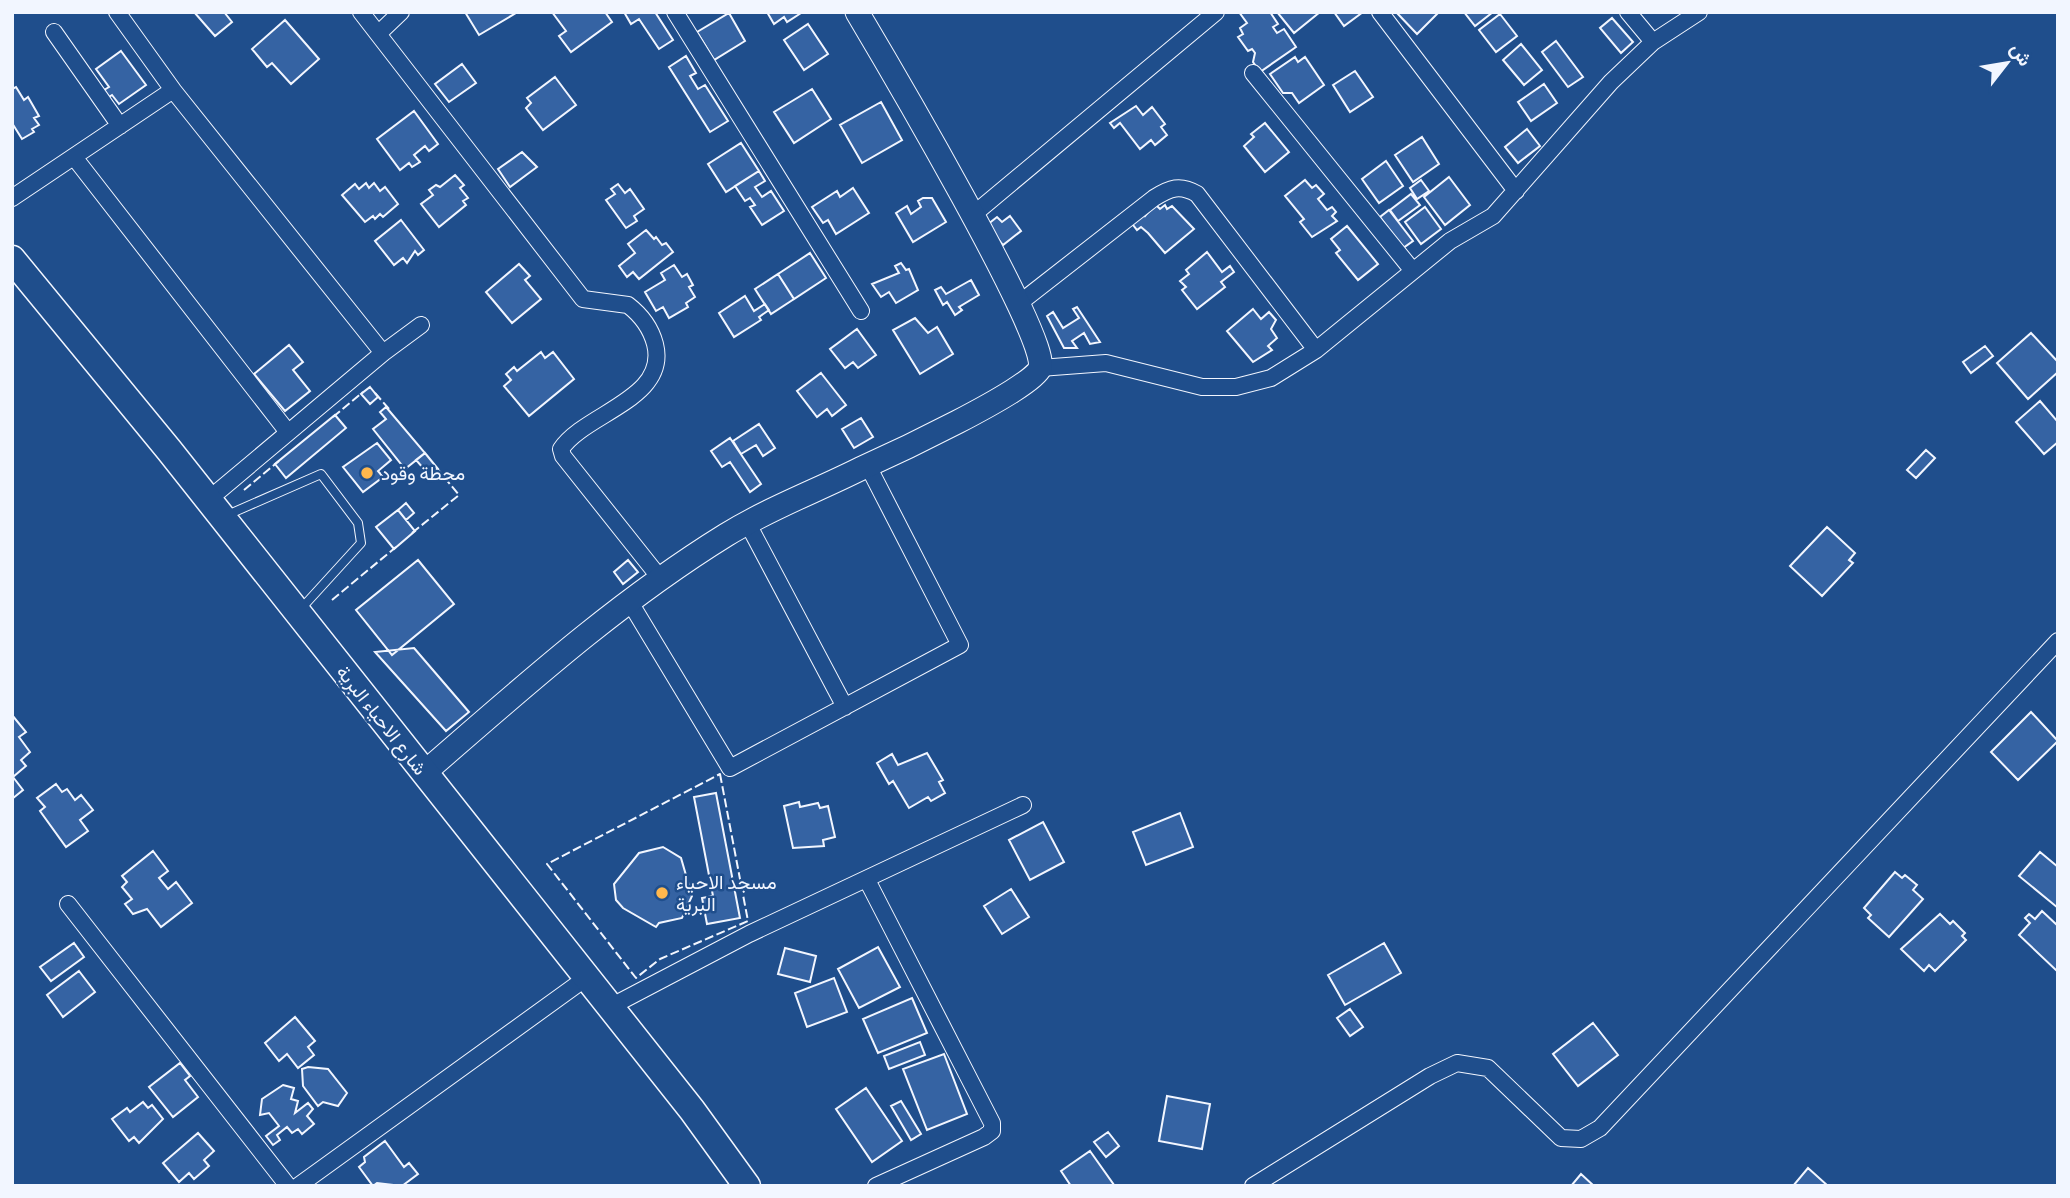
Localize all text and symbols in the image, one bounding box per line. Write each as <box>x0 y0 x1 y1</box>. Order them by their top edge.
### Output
north arrow <box>1972 28 2042 98</box>
text: ش <box>2005 38 2038 70</box>
place label: محطة وقود <box>381 461 465 485</box>
marker: محطة وقود <box>359 465 375 481</box>
street label: شارع الاحياء البرية <box>331 660 432 780</box>
place label: مسجد الاحياء البرية <box>676 870 777 916</box>
marker: مسجد الاحياء البرية <box>654 885 670 901</box>

